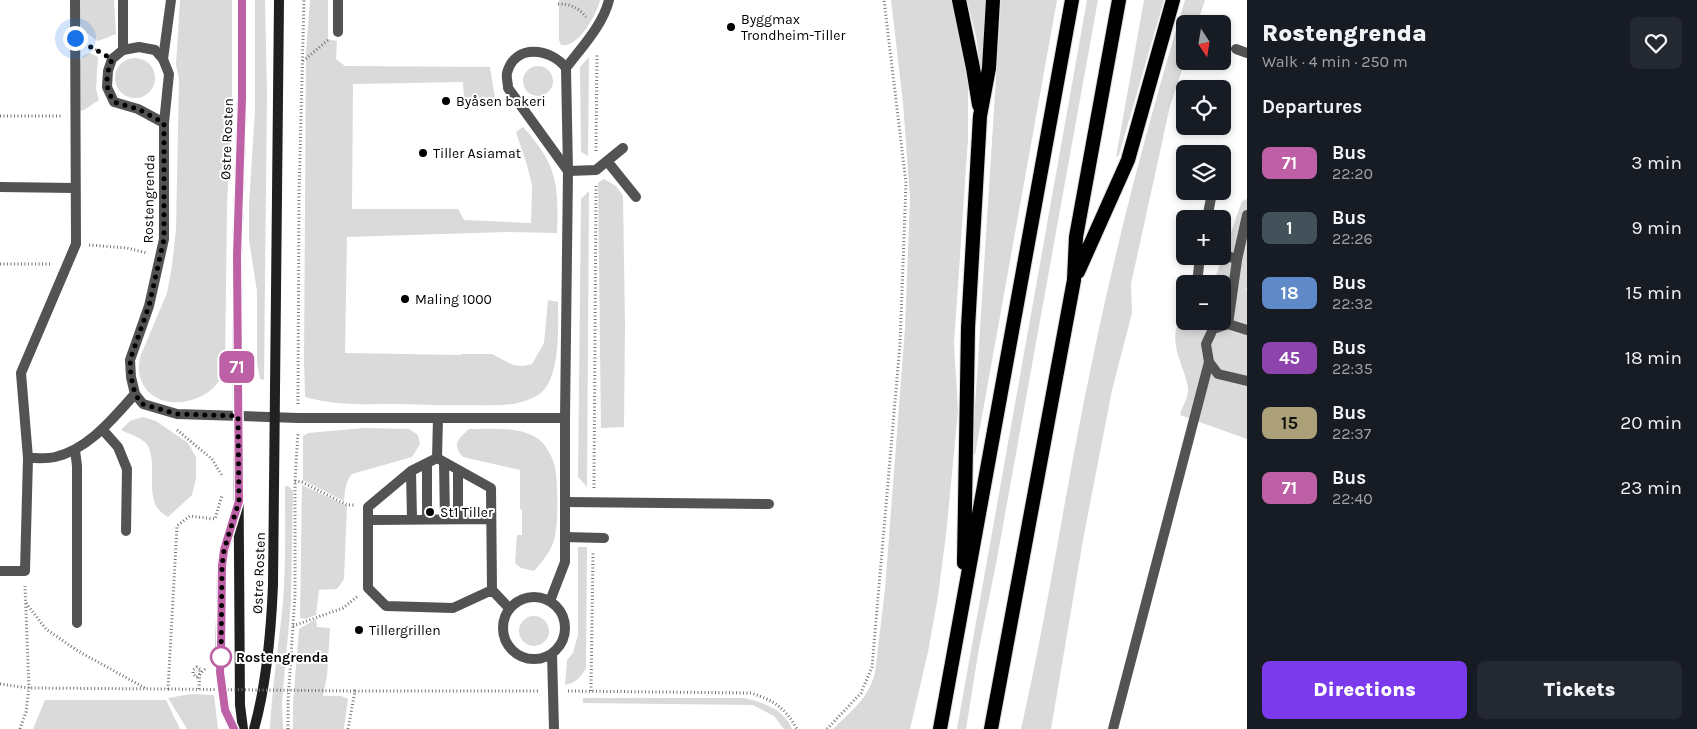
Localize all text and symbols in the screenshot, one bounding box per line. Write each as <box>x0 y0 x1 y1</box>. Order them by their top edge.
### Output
place label: Byggmax Trondheim-Tiller <box>741 11 846 44</box>
north arrow <box>1176 15 1231 70</box>
map controls <box>1176 15 1231 330</box>
button: heart <box>1630 17 1682 69</box>
text: Rostengrenda <box>1262 19 1427 47</box>
marker: Byggmax Trondheim-Tiller <box>725 21 737 33</box>
your location <box>63 26 88 51</box>
text: Walk · 4 min · 250 m <box>1262 52 1408 71</box>
button: locate <box>1176 80 1231 135</box>
place label: Byåsen bakeri <box>456 93 546 110</box>
marker: Byåsen bakeri <box>440 95 452 107</box>
text: Departures <box>1262 96 1362 118</box>
street label: Østre Rosten <box>217 98 237 180</box>
text: Bus <box>1332 142 1366 164</box>
place label: Tiller Asiamat <box>433 145 521 162</box>
button: layers <box>1176 145 1231 200</box>
marker: Tiller Asiamat <box>417 147 429 159</box>
text: 71 <box>1282 152 1297 174</box>
text: 3 min <box>1631 152 1682 174</box>
street label: Rostengrenda <box>140 154 158 244</box>
text: 22:20 <box>1332 164 1373 183</box>
text: Bus <box>1332 207 1366 229</box>
button: + <box>1176 210 1231 265</box>
text: 1 <box>1286 217 1293 239</box>
text: 9 min <box>1632 217 1682 239</box>
text: 22:26 <box>1332 229 1373 248</box>
text: Bus <box>1332 272 1366 294</box>
button: − <box>1176 275 1231 330</box>
text: 18 <box>1280 282 1299 304</box>
text: 15 min <box>1626 282 1682 304</box>
place label: Maling 1000 <box>415 291 492 308</box>
marker: Maling 1000 <box>399 293 411 305</box>
text: 22:32 <box>1332 294 1373 313</box>
text: Bus <box>1332 337 1366 359</box>
text: 45 <box>1279 347 1300 369</box>
text: 18 min <box>1625 347 1682 369</box>
line badge: 71 <box>214 351 260 383</box>
text: 71 <box>229 356 245 378</box>
text: 22:35 <box>1332 359 1373 378</box>
text: Bus <box>1332 402 1366 424</box>
text: 15 <box>1281 412 1298 434</box>
text: 20 min <box>1620 412 1682 434</box>
text: 22:37 <box>1332 424 1371 443</box>
text: Bus <box>1332 467 1366 489</box>
text: 71 <box>1282 477 1297 499</box>
text: 23 min <box>1620 477 1682 499</box>
text: 22:40 <box>1332 489 1373 508</box>
place label: St1 Tiller <box>440 504 494 521</box>
marker: St1 Tiller <box>424 506 436 518</box>
street label: Østre Rosten <box>249 532 269 614</box>
place label: Tillergrillen <box>369 622 441 639</box>
marker: Tillergrillen <box>353 624 365 636</box>
marker: Rostengrenda <box>210 646 232 668</box>
place label: Rostengrenda <box>236 649 329 666</box>
button: Directions <box>1262 661 1467 719</box>
button: Tickets <box>1477 661 1682 719</box>

